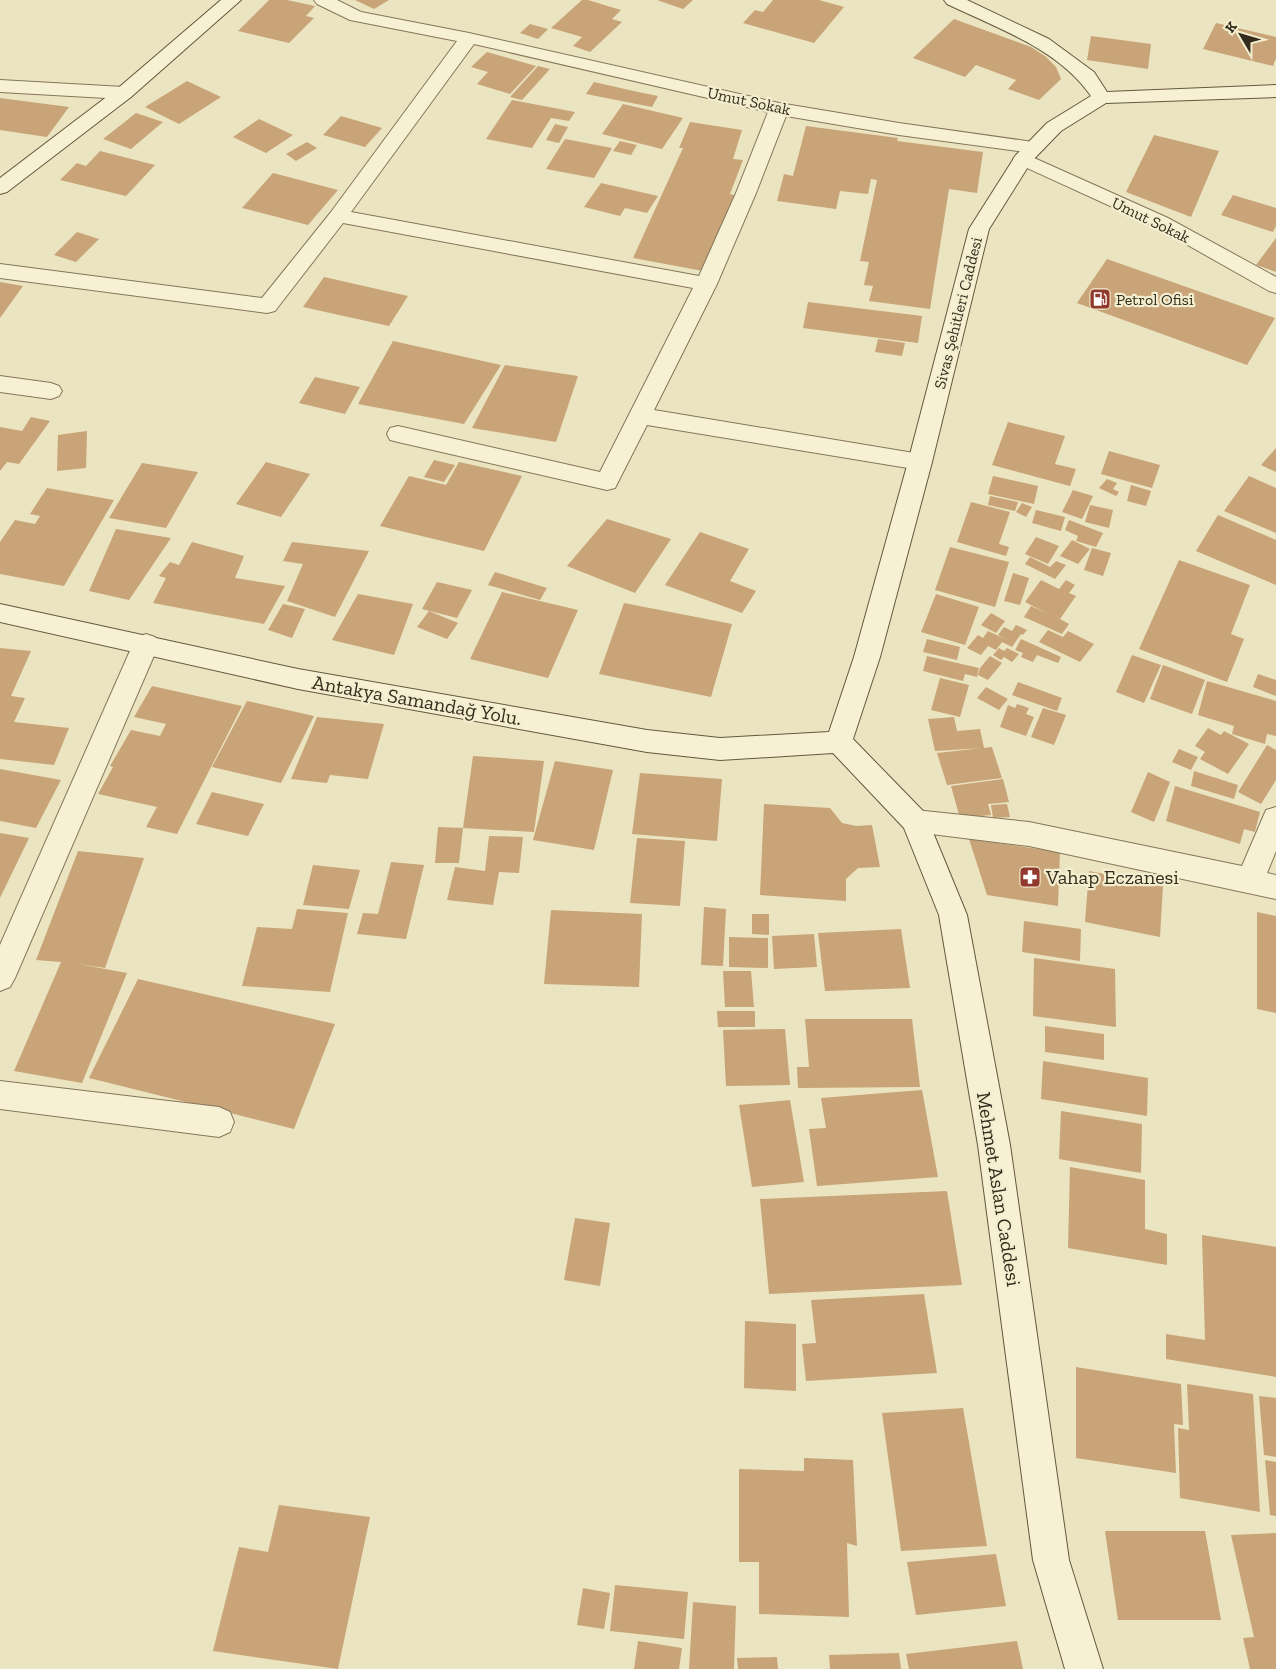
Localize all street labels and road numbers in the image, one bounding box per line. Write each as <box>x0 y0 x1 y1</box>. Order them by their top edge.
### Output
street label: Umut Sokak <box>706 83 793 119</box>
street label: Umut Sokak <box>1109 193 1194 247</box>
street label: Sivas Şehitleri Caddesi <box>930 235 986 391</box>
street label: Antakya Samandağ Yolu. <box>310 670 524 730</box>
street label: Mehmet Aslan Caddesi <box>972 1090 1026 1288</box>

